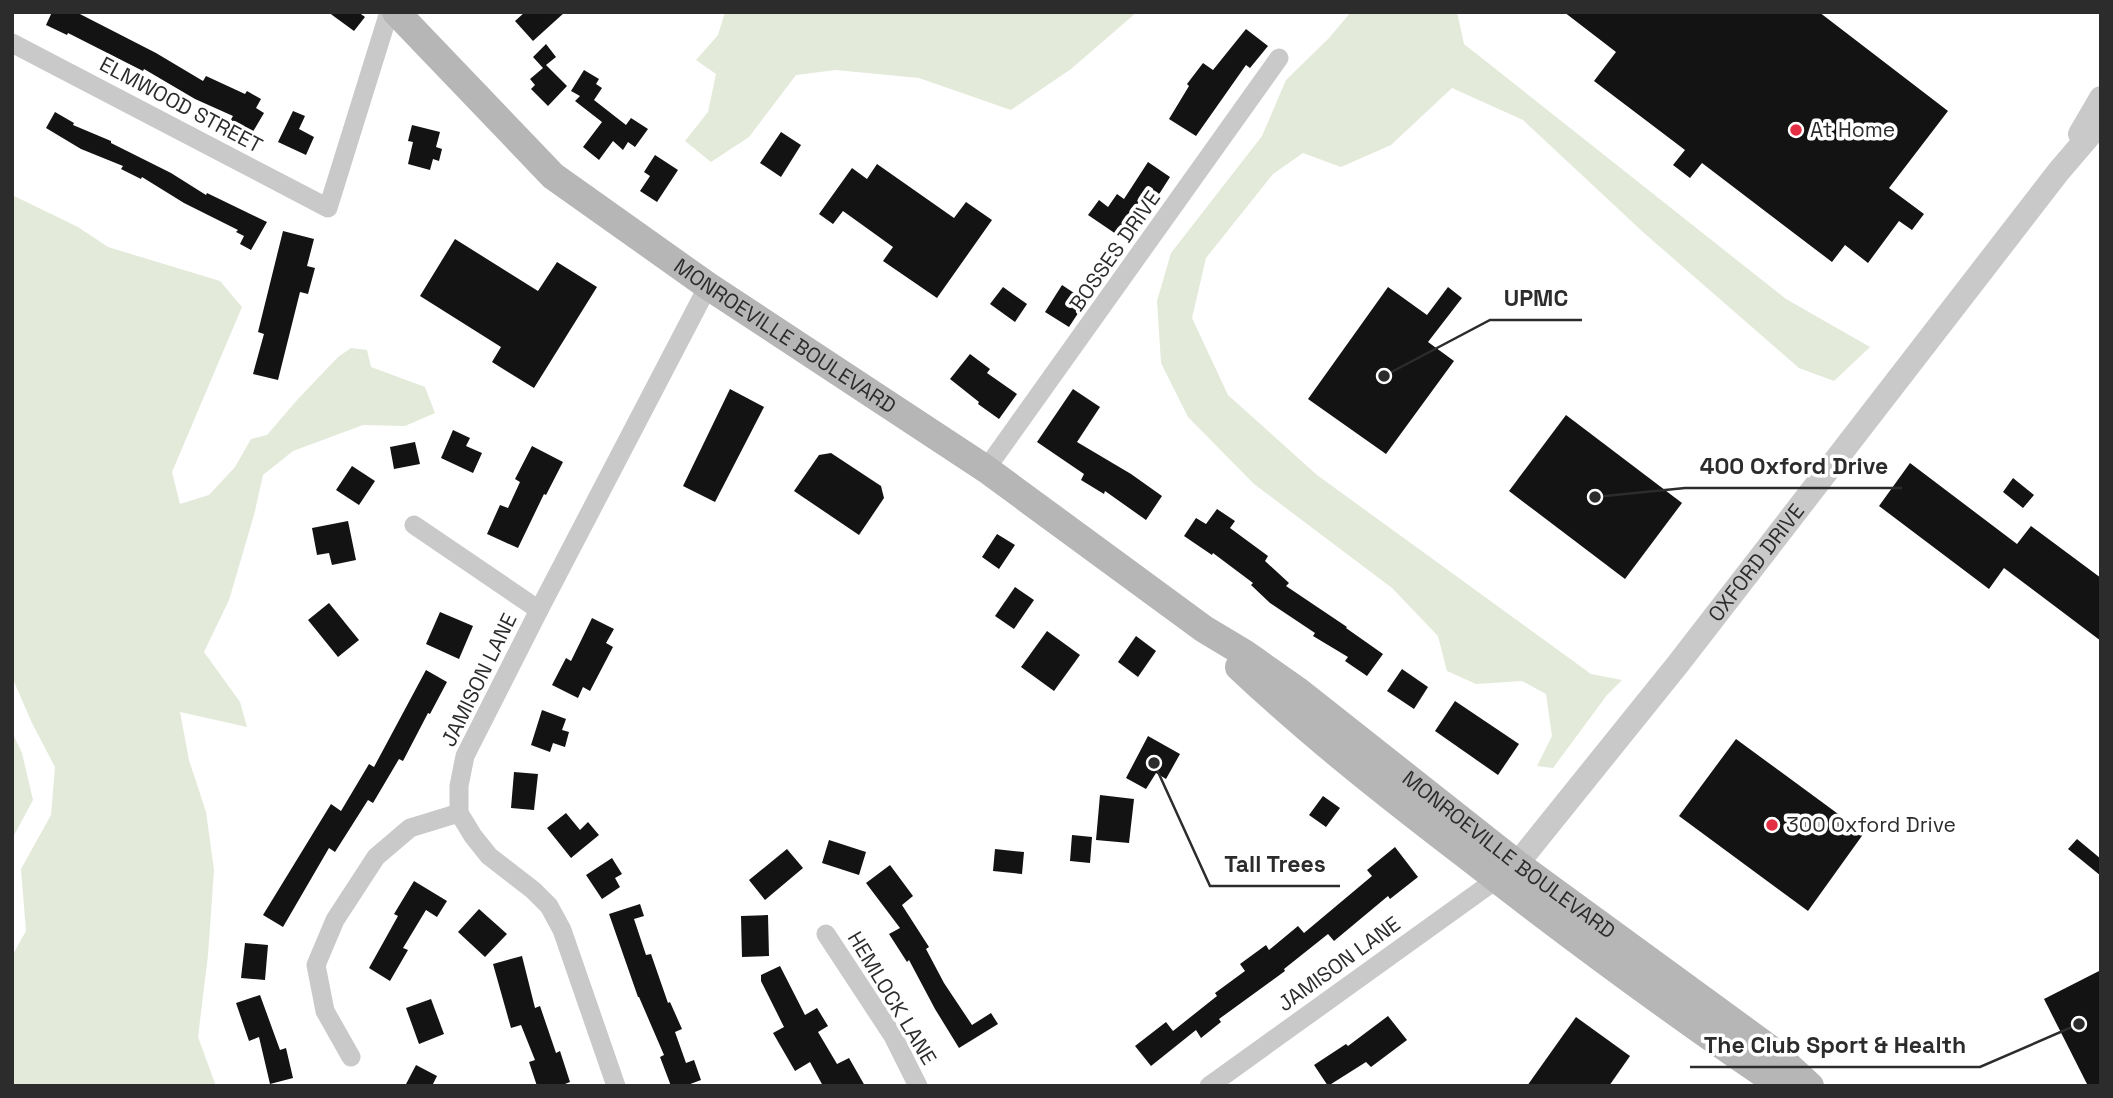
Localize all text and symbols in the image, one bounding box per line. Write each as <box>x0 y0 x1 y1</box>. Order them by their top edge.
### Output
street label: ELMWOOD STREET <box>95 50 267 159</box>
place label: At Home <box>1810 116 1895 143</box>
marker: At Home <box>1788 122 1804 138</box>
street label: BOSSES DRIVE <box>1063 185 1166 316</box>
street label: MONROEVILLE BOULEVARD <box>669 252 902 419</box>
callout: UPMC <box>1490 276 1582 320</box>
text: UPMC <box>1504 283 1568 313</box>
callout: 400 Oxford Drive <box>1685 444 1902 488</box>
text: 400 Oxford Drive <box>1700 451 1888 481</box>
street label: OXFORD DRIVE <box>1702 498 1810 627</box>
street label: JAMISON LANE <box>435 609 522 751</box>
street label: MONROEVILLE BOULEVARD <box>1397 765 1621 944</box>
place label: 300 Oxford Drive <box>1786 811 1956 838</box>
marker: 300 Oxford Drive <box>1764 817 1780 833</box>
callout: Tall Trees <box>1210 842 1340 886</box>
text: Tall Trees <box>1224 849 1326 879</box>
street label: JAMISON LANE <box>1272 910 1405 1017</box>
street label: HEMLOCK LANE <box>842 926 943 1069</box>
callout: The Club Sport & Health <box>1690 1023 1980 1067</box>
text: The Club Sport & Health <box>1704 1030 1966 1060</box>

